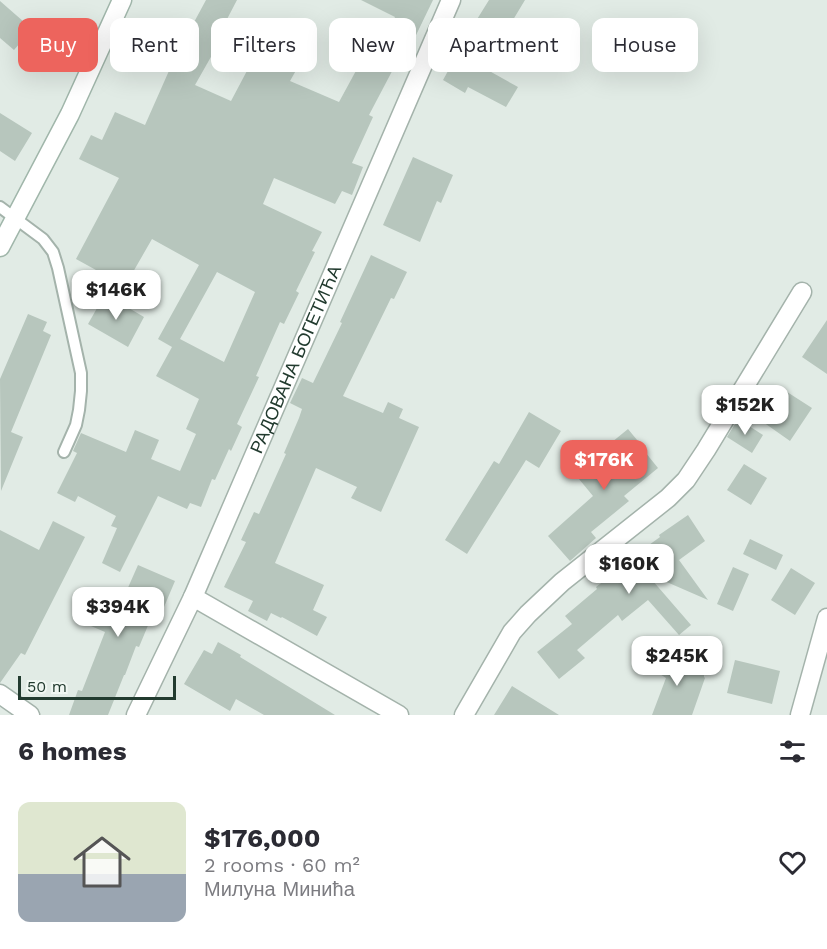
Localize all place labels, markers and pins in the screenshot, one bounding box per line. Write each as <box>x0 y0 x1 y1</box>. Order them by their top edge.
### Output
pin: $146K <box>74 270 158 321</box>
pin: $152K <box>703 385 787 436</box>
pin: $176K <box>562 440 646 491</box>
pin: $160K <box>587 544 671 595</box>
pin: $394K <box>76 587 160 638</box>
pin: $245K <box>635 636 719 687</box>

